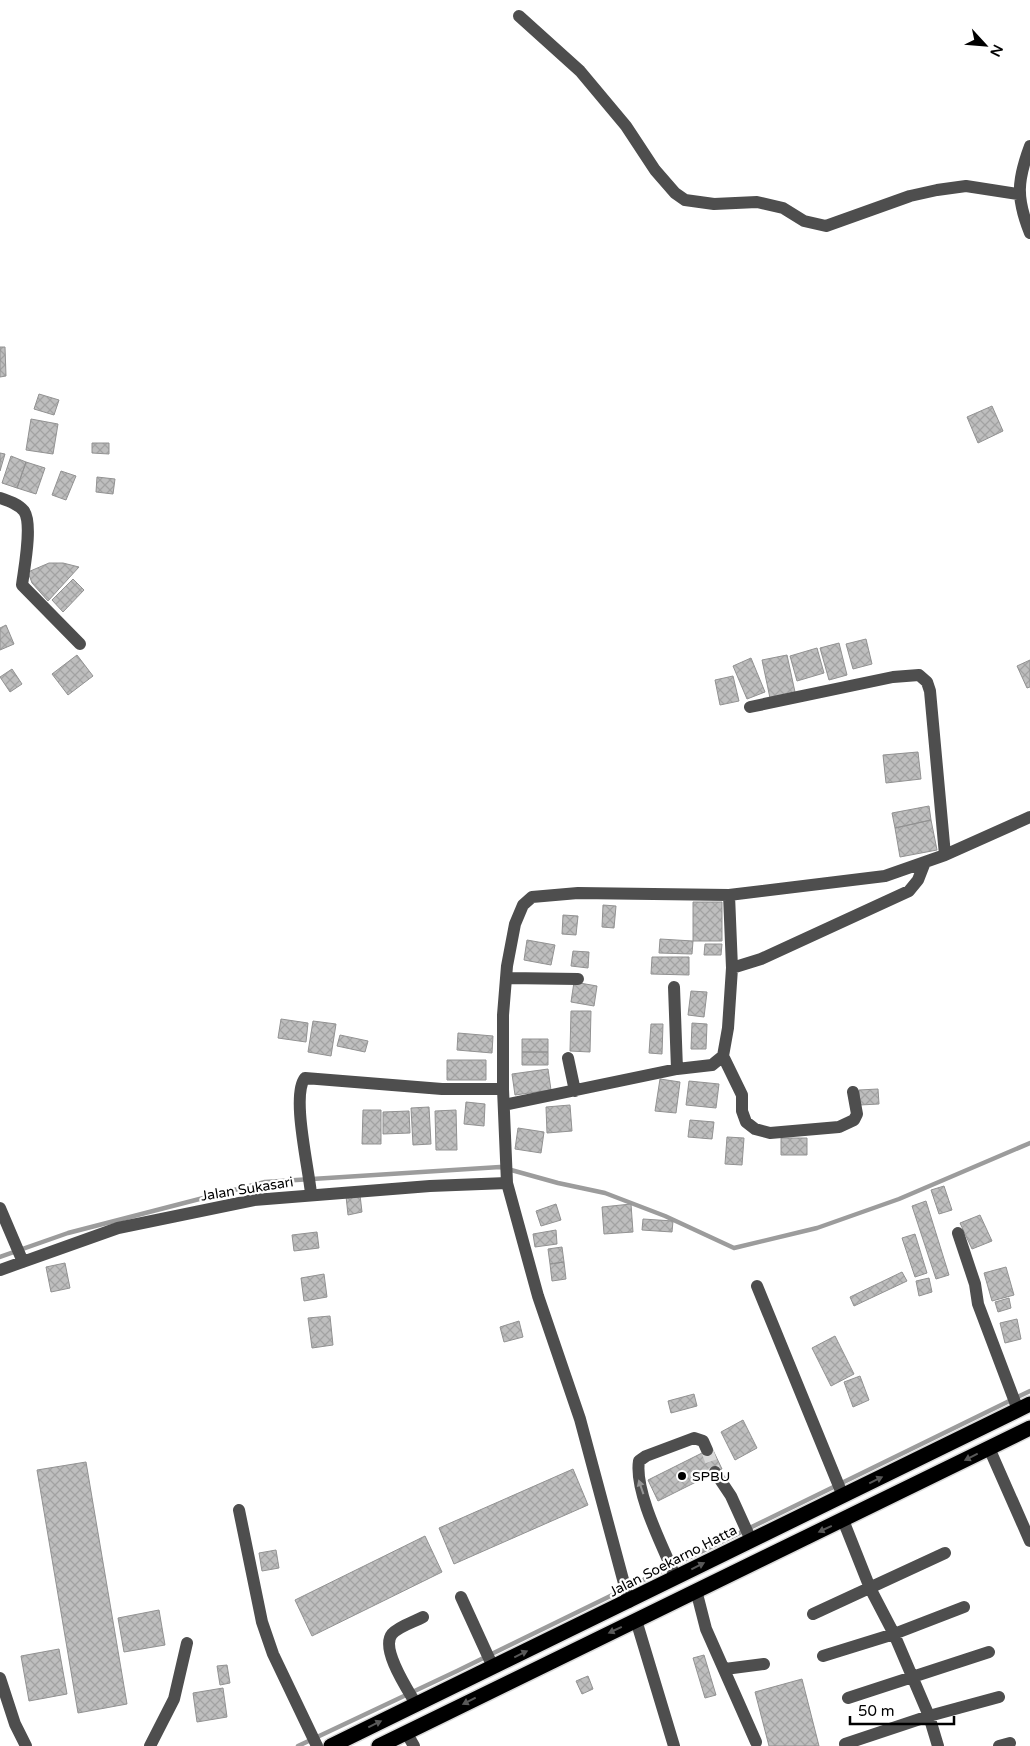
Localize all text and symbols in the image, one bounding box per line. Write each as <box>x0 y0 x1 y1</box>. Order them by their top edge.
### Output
north arrow <box>960 20 1010 70</box>
text: N <box>986 42 1006 59</box>
street label: Jalan Sukasari <box>199 1173 295 1205</box>
one-way arrow <box>963 1453 978 1461</box>
place label: SPBU <box>692 1468 730 1485</box>
marker: SPBU <box>676 1470 688 1482</box>
one-way arrow <box>869 1475 883 1483</box>
one-way arrow <box>637 1479 645 1494</box>
street label: Jalan Soekarno Hatta <box>606 1521 740 1601</box>
one-way arrow <box>818 1525 832 1533</box>
one-way arrow <box>691 1562 706 1570</box>
one-way arrow <box>608 1626 622 1634</box>
one-way arrow <box>514 1650 528 1658</box>
scale bar <box>850 1694 954 1726</box>
one-way arrow <box>462 1697 477 1705</box>
text: 50 m <box>858 1702 895 1720</box>
one-way arrow <box>368 1720 382 1728</box>

